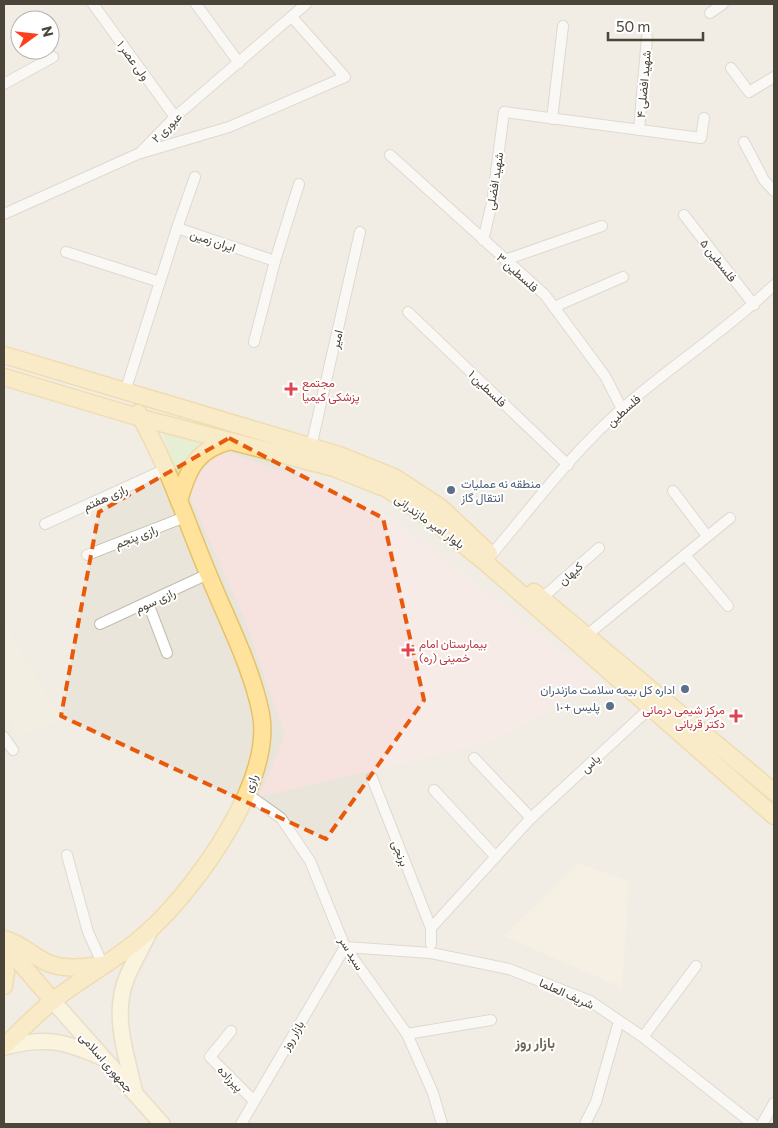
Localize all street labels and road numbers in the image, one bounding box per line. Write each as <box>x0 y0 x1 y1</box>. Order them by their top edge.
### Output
street label: ولی عصر ۱ <box>113 37 153 84</box>
street label: شهید افضلی ۴ <box>633 50 655 119</box>
street label: عبوری ۲ <box>148 109 185 146</box>
street label: شهید افضلی <box>482 151 507 211</box>
street label: ایران زمین <box>188 226 237 256</box>
street label: فلسطین ۵ <box>696 236 740 285</box>
street label: فلسطین ۳ <box>493 250 542 296</box>
street label: امیر <box>327 328 347 351</box>
street label: فلسطین ۱ <box>465 367 510 411</box>
street label: فلسطین <box>603 391 644 430</box>
street label: رازی هفتم <box>81 481 130 515</box>
street label: بلوار امیر مازندرانی <box>391 491 468 553</box>
street label: رازی پنجم <box>113 521 160 552</box>
street label: کیهان <box>555 559 586 589</box>
street label: رازی سوم <box>133 585 178 617</box>
street label: یاس <box>577 751 604 777</box>
street label: رازی <box>240 772 262 795</box>
street label: برنجی <box>388 838 412 869</box>
street label: سید سر <box>334 933 367 973</box>
street label: شریف العلما <box>537 975 596 1013</box>
street label: بازار روز <box>277 1017 308 1054</box>
street label: جمهوری اسلامی <box>76 1029 137 1096</box>
street label: پیرزاده <box>214 1062 247 1095</box>

